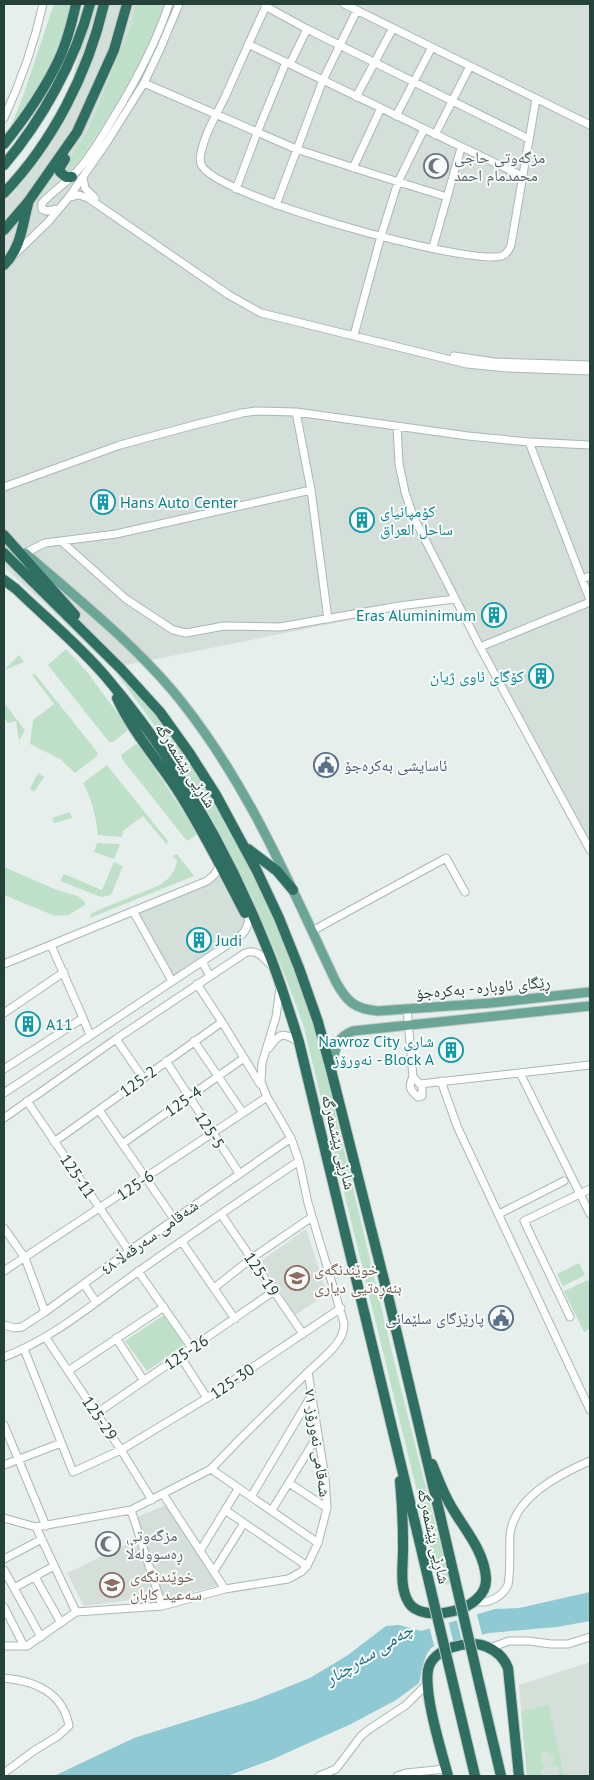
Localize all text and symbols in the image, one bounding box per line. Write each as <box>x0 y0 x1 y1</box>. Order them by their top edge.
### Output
place label: مزگەوتی حاجی محمدمام احمد <box>454 147 545 186</box>
mosque icon: مزگەوتی حاجی محمدمام احمد <box>423 153 449 179</box>
building icon: Hans Auto Center <box>90 489 116 515</box>
place label: Hans Auto Center <box>120 492 239 512</box>
place label: کۆمپانیای ساحل العراق <box>380 501 453 540</box>
building icon: کۆمپانیای ساحل العراق <box>349 507 375 533</box>
building icon: Eras Aluminimum <box>481 602 507 628</box>
place label: Eras Aluminimum <box>356 605 476 625</box>
building icon: کۆگای ئاوی ژیان <box>528 663 554 689</box>
place label: کۆگای ئاوی ژیان <box>430 666 524 687</box>
street label: شاڕێی پێشمەرگە <box>148 719 221 813</box>
public building icon: ئاسایشی بەکرەجۆ <box>313 752 339 778</box>
place label: ئاسایشی بەکرەجۆ <box>344 755 447 776</box>
building icon: Judi <box>186 927 212 953</box>
place label: Judi <box>215 930 242 950</box>
street label: ڕێگای ئاوبارە - بەکرەجۆ <box>415 971 551 1006</box>
building icon: A11 <box>15 1011 41 1037</box>
place label: A11 <box>46 1014 73 1034</box>
place label: Nawroz City شاری نەورۆز - Block A <box>318 1031 435 1069</box>
building icon: Nawroz City شاری نەورۆز - Block A <box>438 1037 464 1063</box>
street label: 125-2 <box>116 1061 160 1101</box>
street label: 125-4 <box>161 1081 206 1121</box>
street label: شاڕێی پێشمەرگە <box>314 1092 360 1192</box>
street label: 125-5 <box>191 1108 229 1152</box>
street label: 125-11 <box>56 1150 100 1202</box>
street label: 125-6 <box>113 1165 157 1205</box>
street label: شەقامی سەرقەڵا ٤٨ <box>96 1194 202 1280</box>
street label: 125-19 <box>240 1248 284 1300</box>
place label: خوێندنگەی بنەڕەتیی دیاری <box>314 1259 402 1300</box>
school or university icon: خوێندنگەی بنەڕەتیی دیاری <box>284 1265 310 1291</box>
public building icon: پارێزگای سلێمانی <box>488 1305 514 1331</box>
place label: پارێزگای سلێمانی <box>385 1308 484 1329</box>
street label: 125-26 <box>160 1330 212 1374</box>
street label: 125-30 <box>206 1359 258 1403</box>
street label: شەقامی نەورۆز ٧١ <box>300 1388 335 1498</box>
street label: 125-29 <box>78 1392 122 1444</box>
street label: شاڕێی پێشمەرگە <box>410 1486 455 1586</box>
place label: مزگەوتی ڕەسوولەڵا <box>126 1525 183 1566</box>
mosque icon: مزگەوتی ڕەسوولەڵا <box>95 1531 121 1557</box>
place label: خوێندنگەی سەعید کابان <box>130 1566 202 1605</box>
school or university icon: خوێندنگەی سەعید کابان <box>99 1572 125 1598</box>
water label: چەمی سەرچنار <box>318 1617 418 1691</box>

